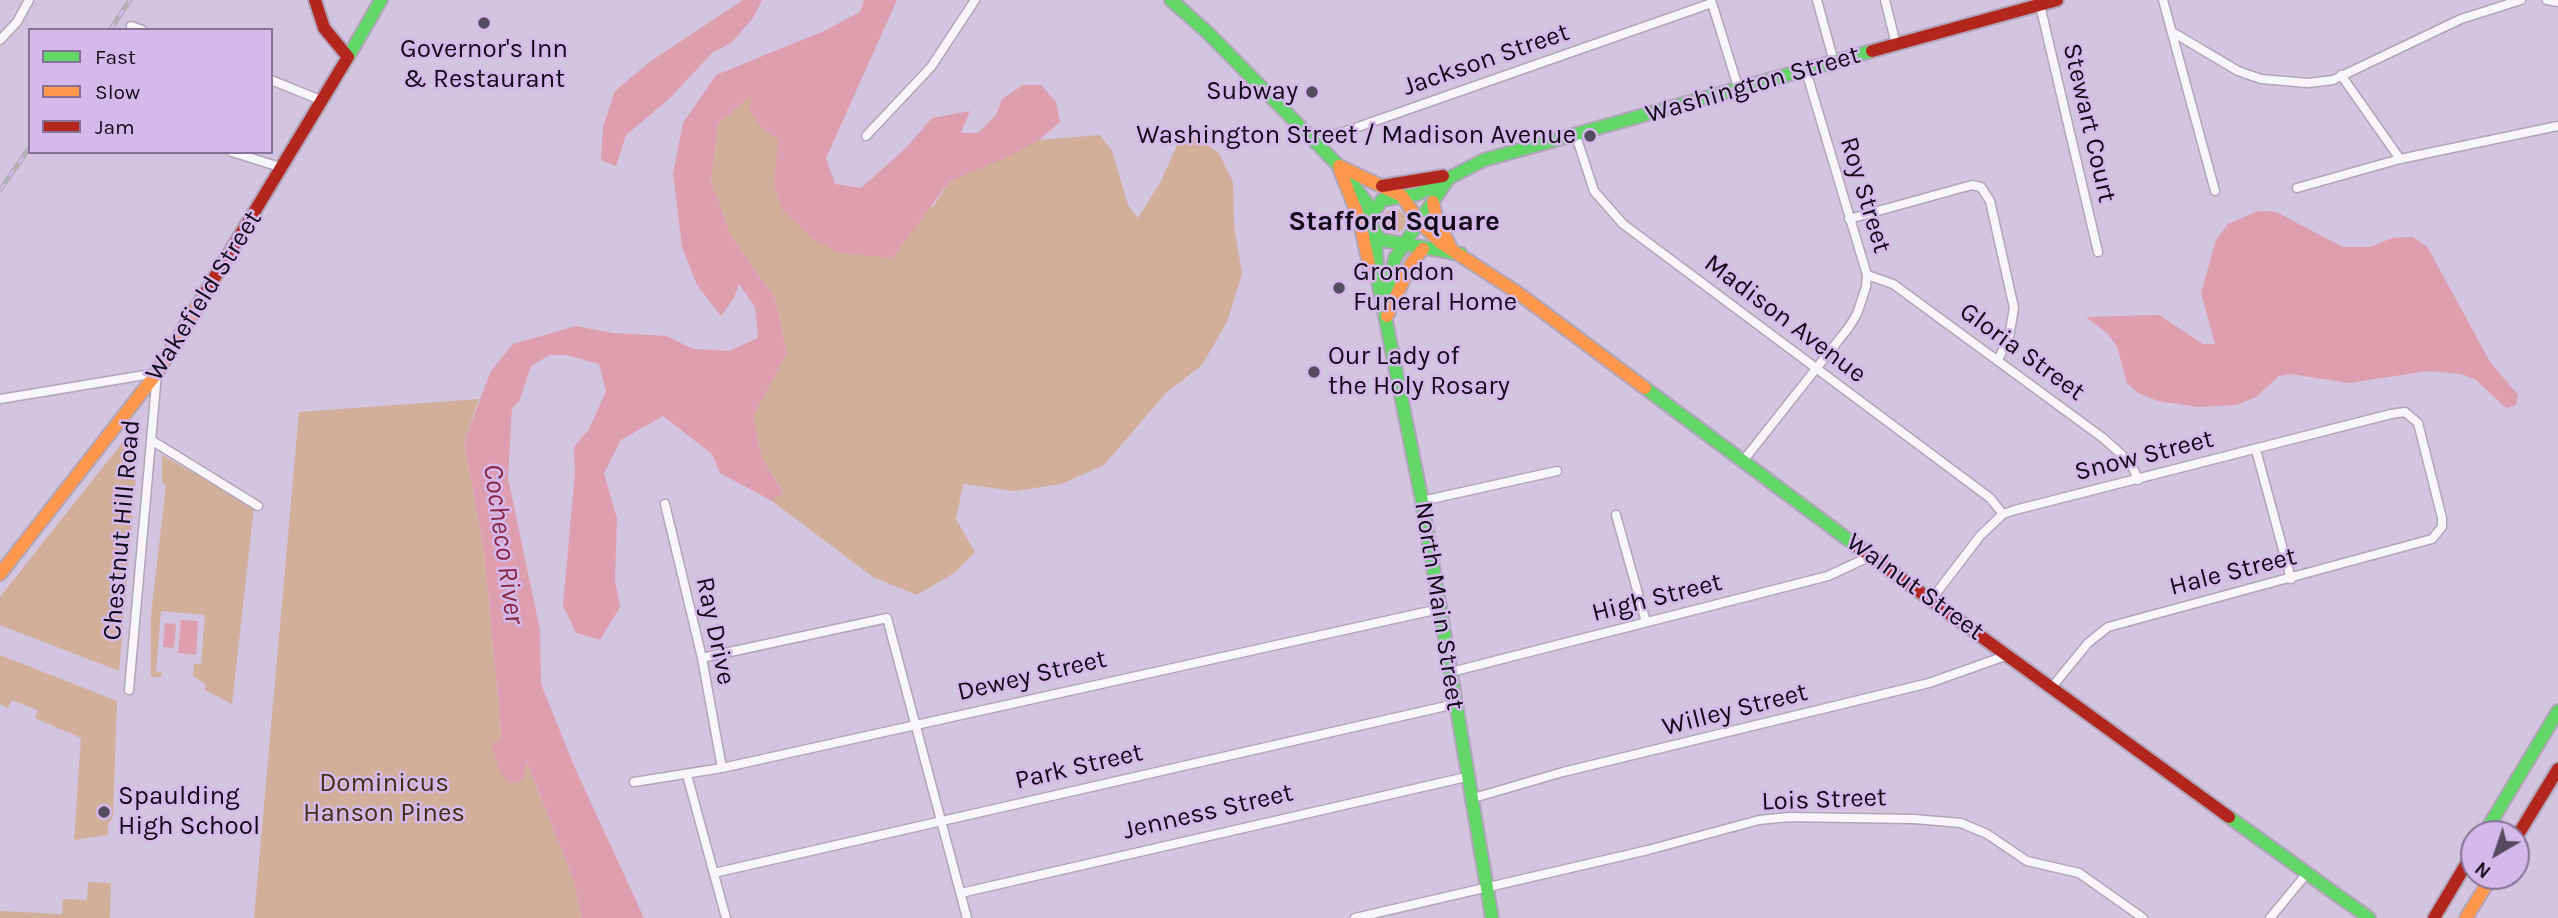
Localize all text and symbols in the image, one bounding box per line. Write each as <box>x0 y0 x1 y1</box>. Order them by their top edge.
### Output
marker: Governor's Inn & Restaurant <box>476 15 492 31</box>
street label: Jackson Street <box>1399 17 1573 103</box>
legend <box>28 28 273 154</box>
place label: Governor's Inn & Restaurant <box>400 34 568 96</box>
street label: Washington Street <box>1642 39 1864 131</box>
street label: Stewart Court <box>2056 40 2122 206</box>
text: Fast <box>95 45 136 69</box>
place label: Subway <box>1206 76 1298 108</box>
text: Slow <box>95 80 140 104</box>
marker: Subway <box>1304 84 1320 100</box>
text: Jam <box>95 115 135 139</box>
place label: Washington Street / Madison Avenue <box>1136 120 1576 152</box>
marker: Washington Street / Madison Avenue <box>1582 128 1598 144</box>
street label: Roy Street <box>1833 133 1897 257</box>
street label: Wakefield Street <box>139 205 269 387</box>
district label: Stafford Square <box>1288 205 1500 239</box>
street label: Madison Avenue <box>1698 248 1872 390</box>
place label: Grondon Funeral Home <box>1353 257 1517 318</box>
marker: Grondon Funeral Home <box>1331 280 1347 296</box>
street label: Gloria Street <box>1953 296 2091 408</box>
place label: Our Lady of the Holy Rosary <box>1328 341 1510 402</box>
marker: Our Lady of the Holy Rosary <box>1306 364 1322 380</box>
street label: Chestnut Hill Road <box>97 418 147 642</box>
street label: Snow Street <box>2071 424 2217 488</box>
water label: Cocheco River <box>475 462 531 626</box>
street label: North Main Street <box>1407 500 1471 712</box>
street label: Walnut Street <box>1840 527 1990 647</box>
street label: Hale Street <box>2166 541 2300 603</box>
street label: High Street <box>1589 567 1725 629</box>
street label: Ray Drive <box>688 574 742 688</box>
street label: Dewey Street <box>954 644 1110 708</box>
street label: Willey Street <box>1659 677 1811 743</box>
street label: Park Street <box>1012 737 1146 797</box>
park label: Dominicus Hanson Pines <box>303 768 465 830</box>
street label: Jenness Street <box>1120 777 1296 847</box>
place label: Spaulding High School <box>118 781 260 842</box>
street label: Lois Street <box>1761 782 1887 818</box>
marker: Spaulding High School <box>96 804 112 820</box>
north arrow <box>2460 820 2530 890</box>
text: N <box>2471 857 2495 883</box>

